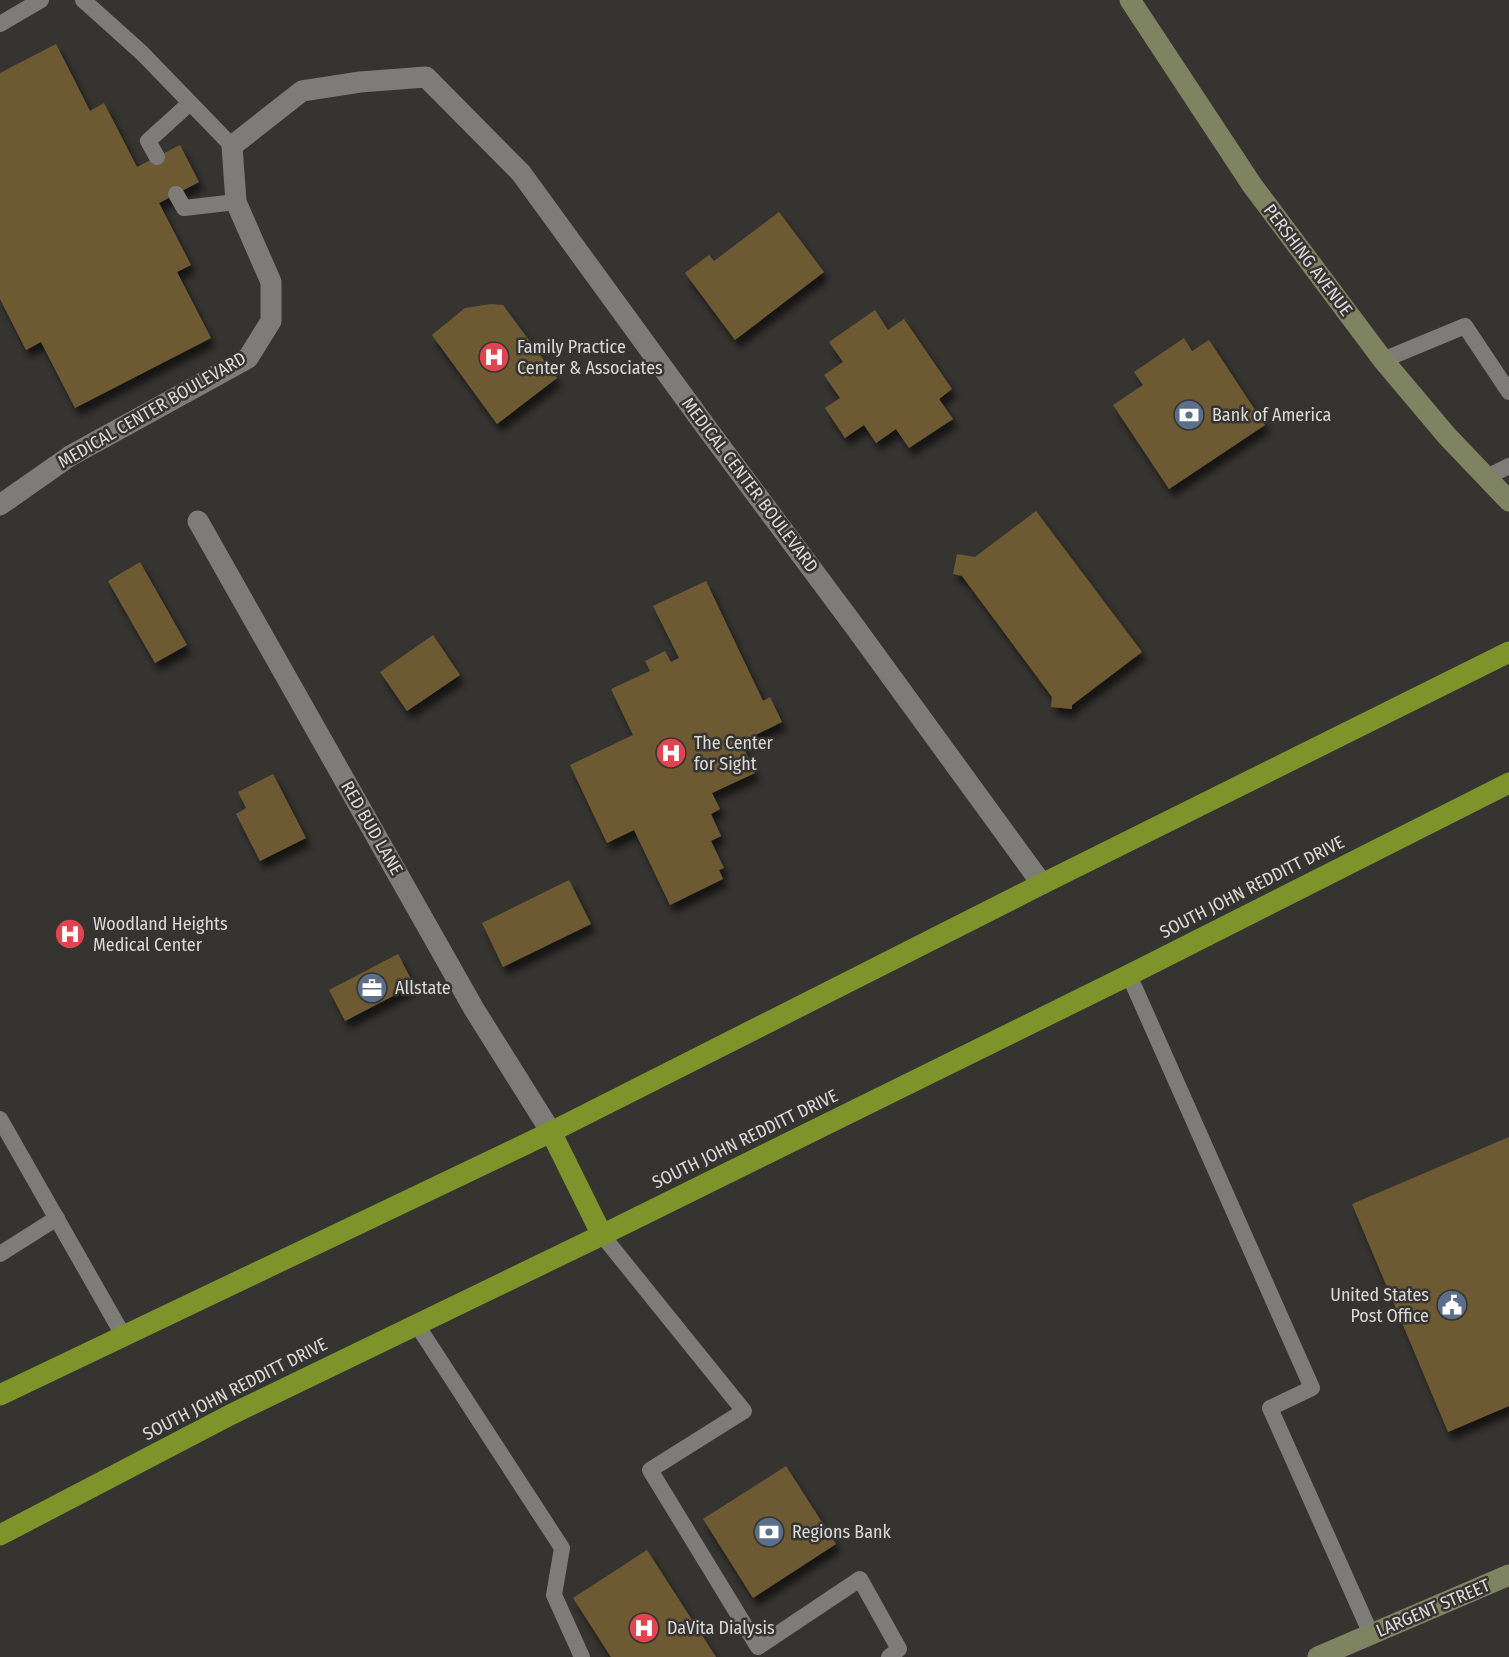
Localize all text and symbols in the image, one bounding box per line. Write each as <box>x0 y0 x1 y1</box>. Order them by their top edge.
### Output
street label: PERSHING AVENUE <box>1259 200 1357 320</box>
place label: Family Practice Center & Associates <box>517 336 663 379</box>
hospital icon: Family Practice Center & Associates <box>477 340 511 374</box>
street label: MEDICAL CENTER BOULEVARD <box>54 347 250 473</box>
street label: MEDICAL CENTER BOULEVARD <box>677 393 823 577</box>
bank icon: Bank of America <box>1172 398 1206 432</box>
place label: Bank of America <box>1212 404 1332 426</box>
place label: The Center for Sight <box>694 732 774 775</box>
hospital icon: The Center for Sight <box>654 736 688 770</box>
street label: RED BUD LANE <box>336 777 408 879</box>
street label: SOUTH JOHN REDDITT DRIVE <box>1156 831 1348 943</box>
place label: Woodland Heights Medical Center <box>93 913 228 956</box>
hospital icon: Woodland Heights Medical Center <box>53 917 87 951</box>
office icon: Allstate <box>355 971 389 1005</box>
place label: Allstate <box>395 977 451 999</box>
street label: SOUTH JOHN REDDITT DRIVE <box>649 1084 841 1194</box>
place label: United States Post Office <box>1330 1284 1429 1327</box>
public building icon: United States Post Office <box>1435 1288 1469 1322</box>
street label: SOUTH JOHN REDDITT DRIVE <box>139 1333 331 1445</box>
bank icon: Regions Bank <box>752 1515 786 1549</box>
place label: Regions Bank <box>792 1521 891 1543</box>
street label: LARGENT STREET <box>1373 1574 1494 1642</box>
hospital icon: DaVita Dialysis <box>627 1611 661 1645</box>
place label: DaVita Dialysis <box>667 1617 775 1639</box>

